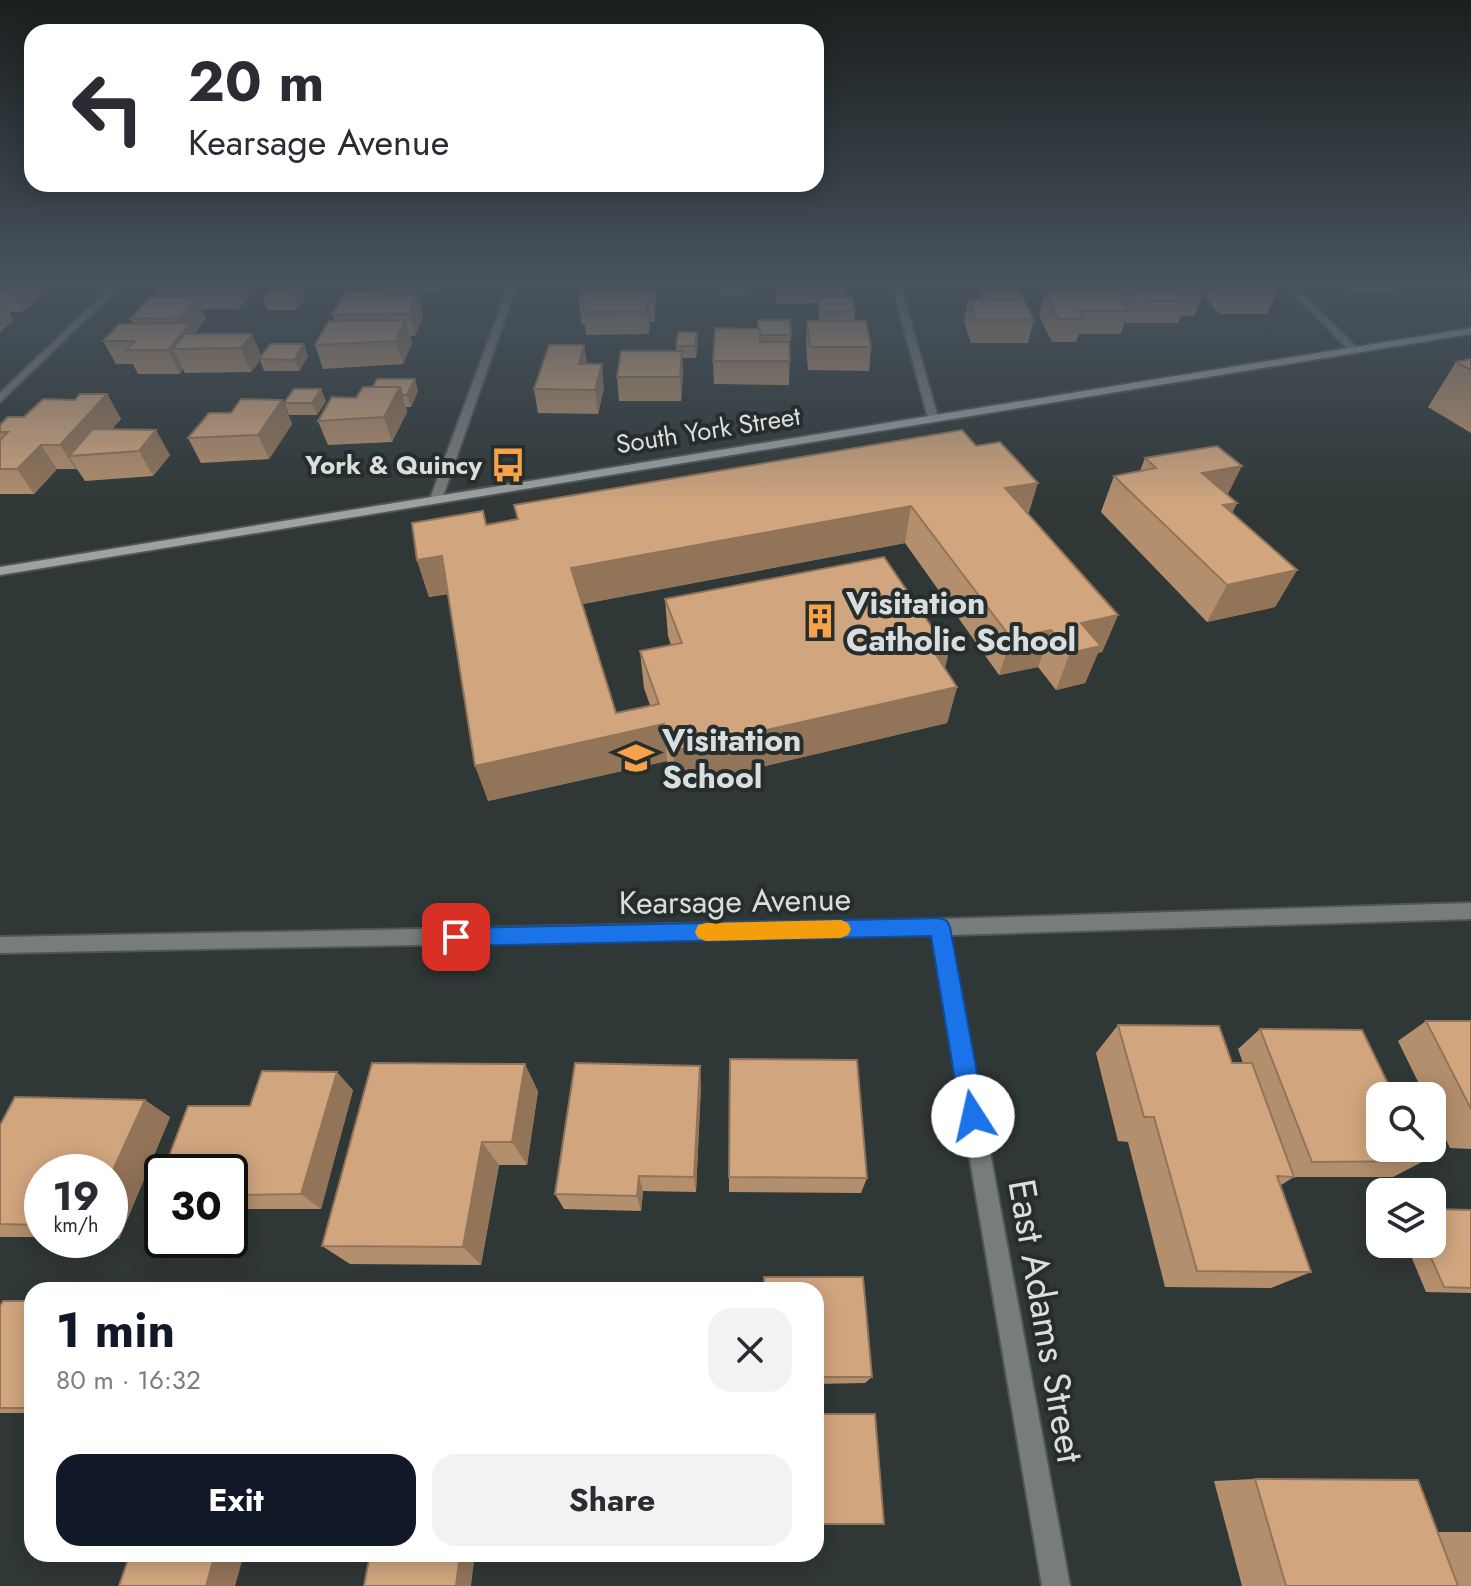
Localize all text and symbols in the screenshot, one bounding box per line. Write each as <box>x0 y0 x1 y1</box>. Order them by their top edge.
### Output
text: 20 m <box>188 41 325 122</box>
icon: left <box>56 56 160 160</box>
text: Kearsage Avenue <box>188 116 449 168</box>
street label: South York Street <box>613 397 804 463</box>
place label: York & Quincy <box>304 446 482 484</box>
bus stop icon: York & Quincy <box>489 446 527 484</box>
place label: Visitation Catholic School <box>845 580 1076 663</box>
building icon: Visitation Catholic School <box>801 602 839 640</box>
place label: Visitation School <box>661 717 802 800</box>
school or university icon: Visitation School <box>617 739 655 777</box>
street label: Kearsage Avenue <box>618 876 852 926</box>
pin <box>422 903 490 971</box>
icon: arrive <box>434 915 478 959</box>
position arrow <box>931 1074 1015 1158</box>
map controls <box>1366 1082 1446 1258</box>
button: search <box>1366 1082 1446 1162</box>
speed limit sign: 30 <box>144 1154 248 1258</box>
text: 19 <box>52 1167 100 1225</box>
street label: East Adams Street <box>994 1175 1098 1467</box>
button: layers <box>1366 1178 1446 1258</box>
text: km/h <box>53 1211 99 1240</box>
text: 1 min <box>56 1296 175 1365</box>
button: close <box>708 1308 792 1392</box>
text: 80 m · 16:32 <box>56 1361 201 1399</box>
button: Exit <box>56 1454 416 1546</box>
button: Share <box>432 1454 792 1546</box>

